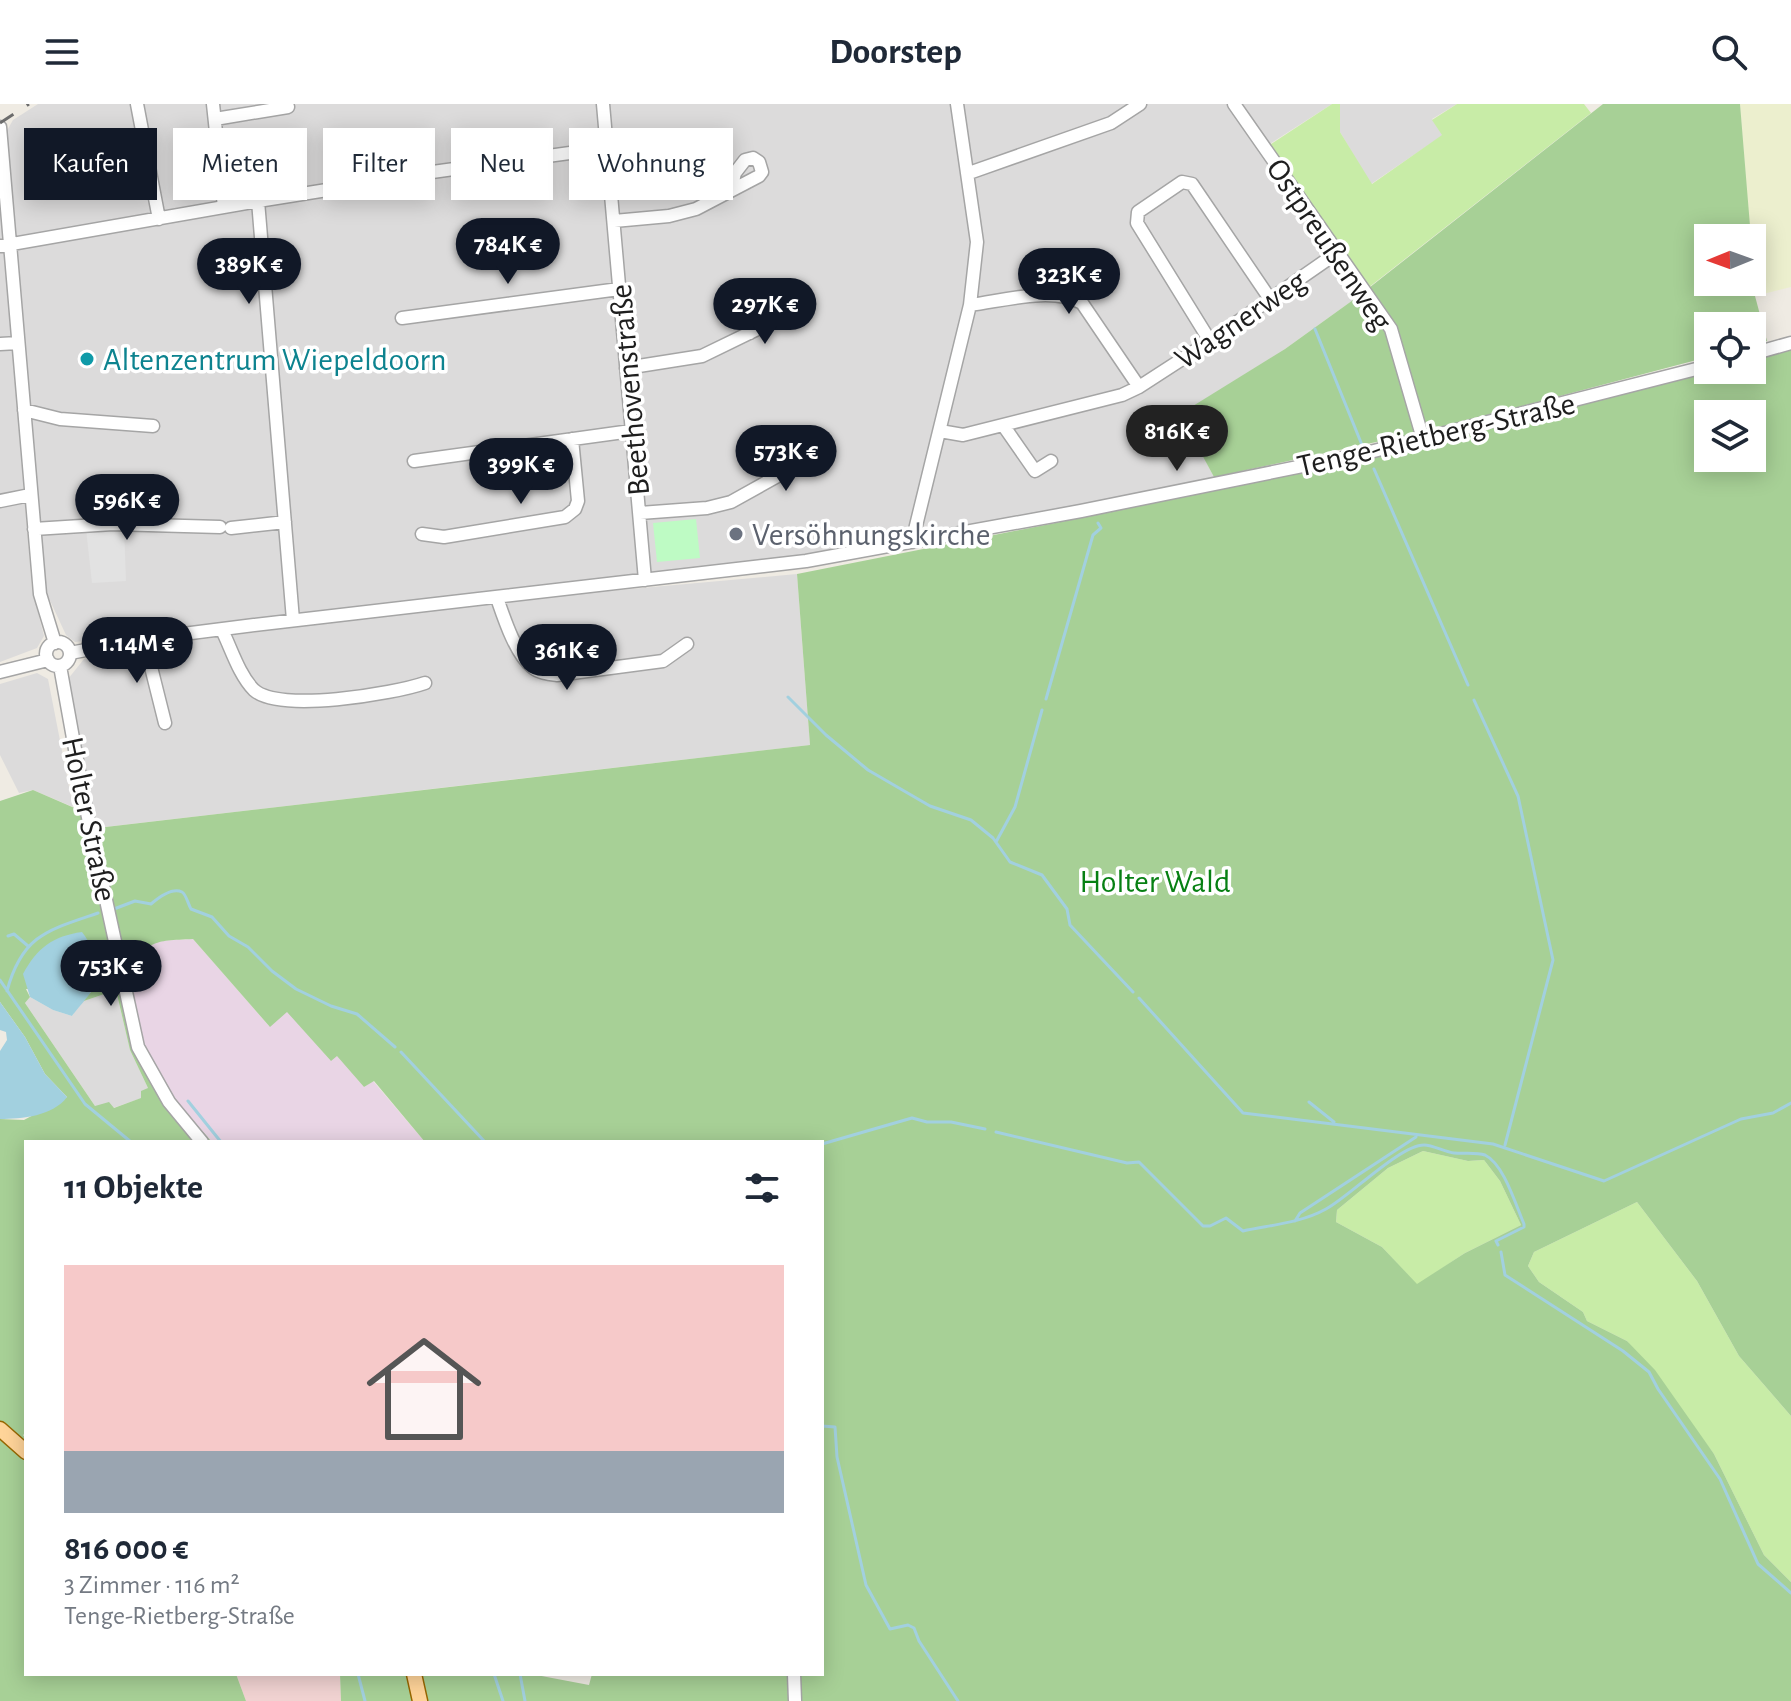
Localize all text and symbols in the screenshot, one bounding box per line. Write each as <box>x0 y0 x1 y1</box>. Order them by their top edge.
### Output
icon: menu <box>40 30 84 74</box>
icon: search <box>1707 30 1751 74</box>
text: Doorstep <box>829 34 962 70</box>
chip: Kaufen <box>24 128 157 200</box>
chip: Mieten <box>173 128 307 200</box>
chip: Filter <box>323 128 435 200</box>
chip: Neu <box>451 128 553 200</box>
chip: Wohnung <box>569 128 733 200</box>
street label: Ostpreußenweg <box>1260 153 1398 336</box>
pin: 784K € <box>443 218 573 286</box>
north arrow <box>1694 224 1766 296</box>
map controls <box>1694 224 1766 472</box>
text: 784K € <box>474 231 542 257</box>
pin: 389K € <box>184 238 314 306</box>
pin: 323K € <box>1004 248 1134 316</box>
text: 389K € <box>215 251 283 277</box>
text: 323K € <box>1036 261 1102 287</box>
street label: Wagnerweg <box>1169 264 1312 375</box>
pin: 297K € <box>700 278 830 346</box>
street label: Beethovenstraße <box>605 283 655 497</box>
text: 297K € <box>731 291 799 317</box>
button: locate <box>1694 312 1766 384</box>
place label: Altenzentrum Wiepeldoorn <box>103 344 446 376</box>
marker: Altenzentrum Wiepeldoorn <box>78 350 96 368</box>
street label: Tenge-Rietberg-Straße <box>1294 387 1578 483</box>
button: layers <box>1694 400 1766 472</box>
pin: 816K € <box>1112 405 1242 473</box>
text: 816K € <box>1144 418 1210 444</box>
pin: 573K € <box>721 425 851 493</box>
pin: 399K € <box>456 438 586 506</box>
text: 573K € <box>754 438 818 464</box>
text: 399K € <box>487 451 555 477</box>
pin: 596K € <box>62 474 192 542</box>
text: 596K € <box>93 487 161 513</box>
place label: Versöhnungskirche <box>752 519 990 551</box>
marker: Versöhnungskirche <box>727 525 745 543</box>
pin: 1.14M € <box>63 617 211 685</box>
pin: 361K € <box>502 624 632 692</box>
text: 1.14M € <box>100 630 174 656</box>
text: 361K € <box>535 637 599 663</box>
street label: Holter Straße <box>56 734 122 905</box>
park label: Holter Wald <box>1079 866 1231 898</box>
pin: 753K € <box>46 940 176 1008</box>
text: 753K € <box>79 953 143 979</box>
icon: filters <box>740 1166 784 1210</box>
text: 11 Objekte <box>64 1171 203 1205</box>
icon: home <box>352 1317 496 1461</box>
text: 816 000 € <box>64 1532 189 1566</box>
text: 3 Zimmer · 116 m² <box>64 1572 240 1598</box>
text: Tenge-Rietberg-Straße <box>64 1603 295 1629</box>

